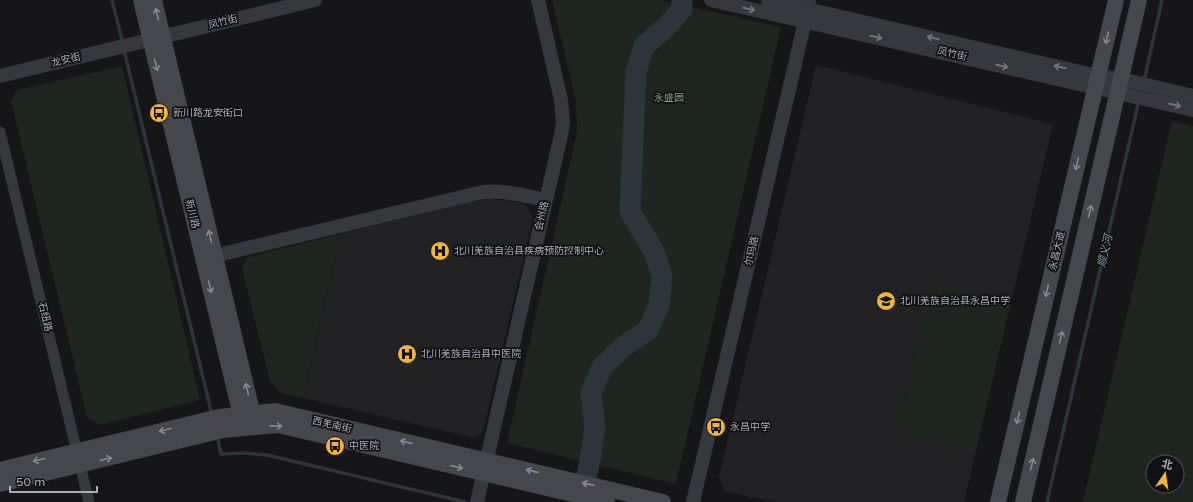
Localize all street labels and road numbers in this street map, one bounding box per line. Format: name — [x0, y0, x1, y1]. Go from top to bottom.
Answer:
street label: 凤竹街 — [207, 13, 239, 31]
street label: 凤竹街 — [936, 45, 968, 63]
street label: 龙安街 — [50, 51, 82, 69]
street label: 新川路 — [183, 198, 201, 230]
street label: 会州路 — [533, 200, 551, 232]
street label: 永昌大道 — [1047, 230, 1067, 272]
street label: 尔玛路 — [743, 235, 761, 267]
street label: 石纽路 — [36, 301, 54, 333]
street label: 西羌南街 — [311, 415, 353, 435]

